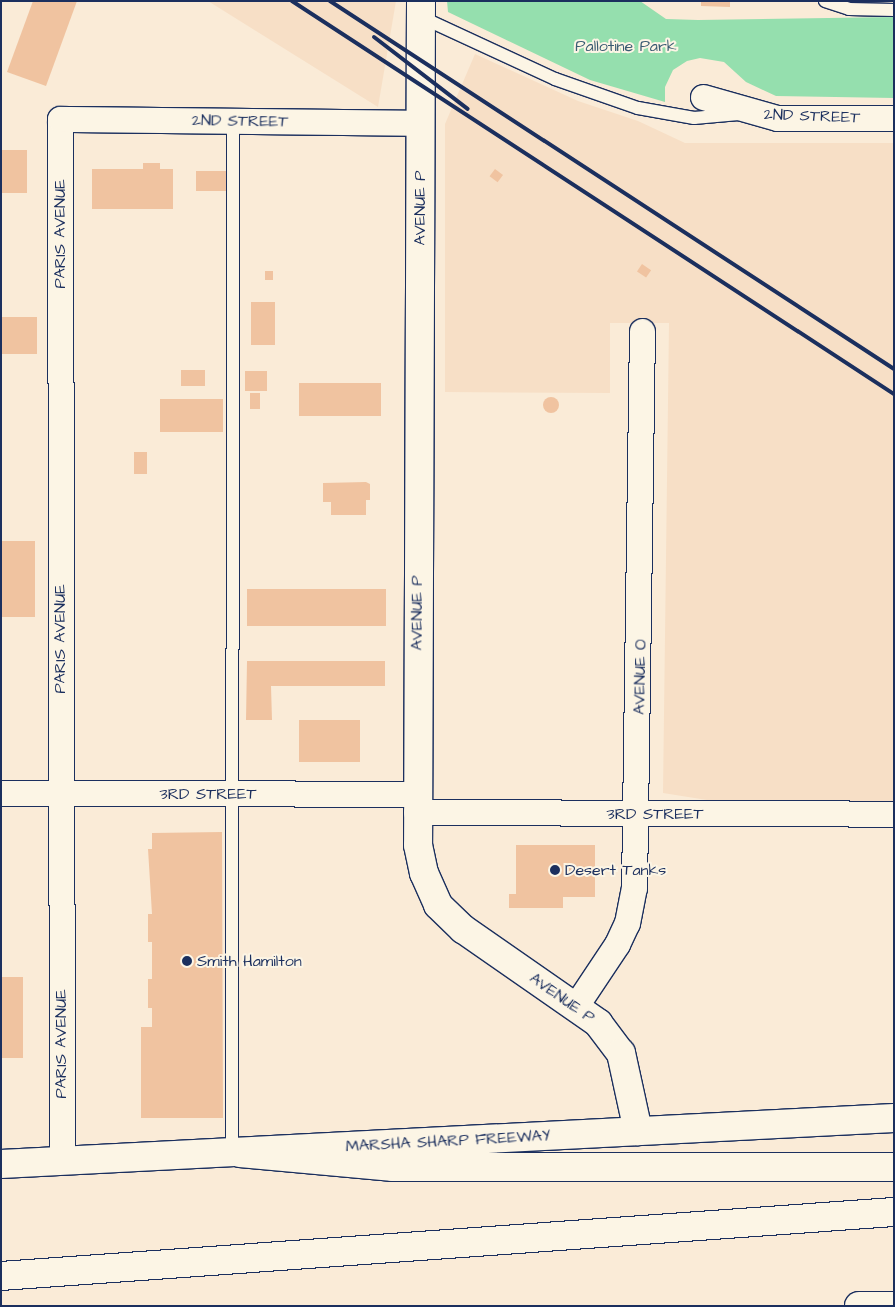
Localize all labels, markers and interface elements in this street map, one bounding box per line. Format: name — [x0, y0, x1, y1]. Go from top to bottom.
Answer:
park label: Pallotine Park — [575, 36, 677, 56]
street label: 2ND STREET — [763, 105, 861, 127]
street label: 2ND STREET — [192, 111, 288, 131]
street label: AVENUE P — [410, 171, 430, 245]
street label: PARIS AVENUE — [50, 179, 70, 289]
street label: AVENUE P — [407, 576, 427, 650]
street label: PARIS AVENUE — [50, 584, 70, 694]
street label: AVENUE O — [630, 639, 650, 715]
street label: 3RD STREET — [160, 784, 256, 804]
street label: 3RD STREET — [607, 804, 703, 824]
place label: Desert Tanks — [565, 860, 666, 880]
marker: Desert Tanks — [549, 864, 561, 876]
place label: Smith Hamilton — [197, 951, 302, 971]
marker: Smith Hamilton — [181, 955, 193, 967]
street label: AVENUE P — [526, 969, 598, 1027]
street label: PARIS AVENUE — [51, 989, 71, 1099]
street label: MARSHA SHARP FREEWAY — [345, 1126, 551, 1156]

